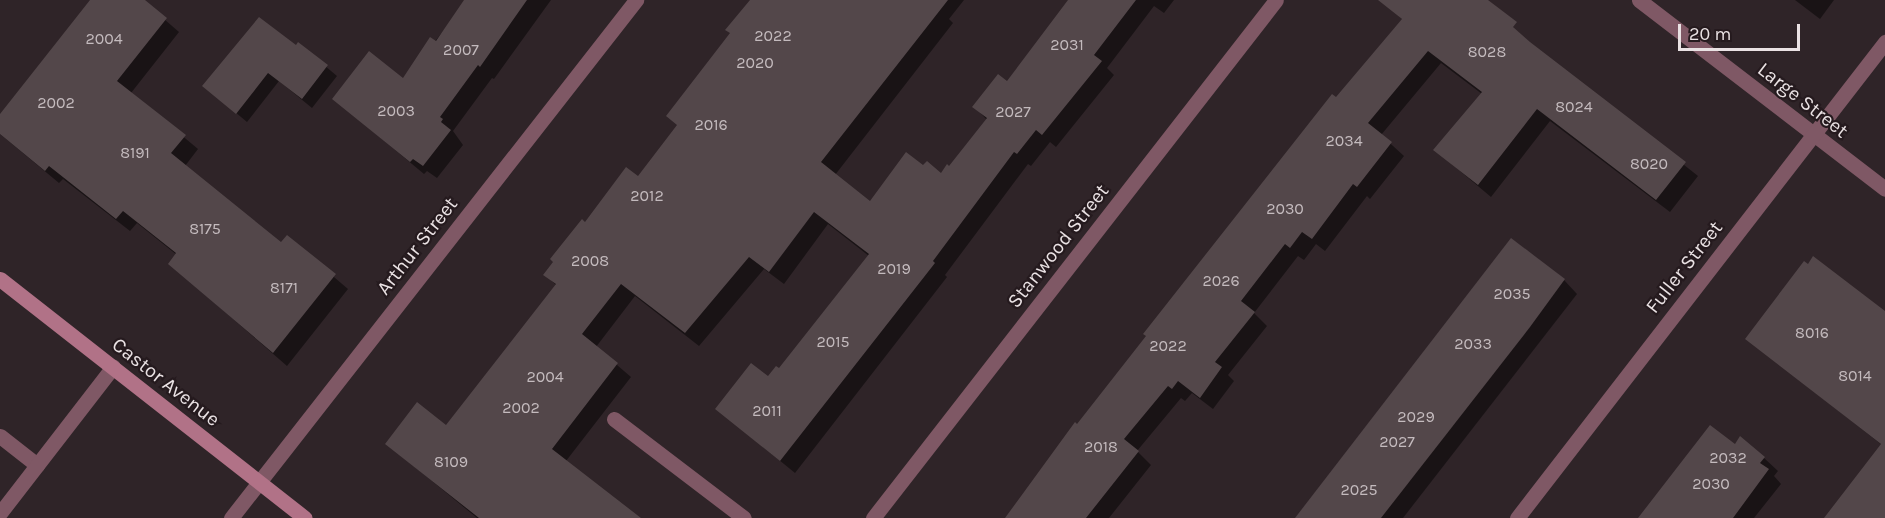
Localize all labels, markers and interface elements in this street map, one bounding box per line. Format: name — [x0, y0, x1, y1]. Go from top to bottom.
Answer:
scale bar — [1681, 12, 1802, 50]
text: 20 m — [1689, 23, 1731, 45]
house number: 2022 — [754, 26, 792, 46]
house number: 2004 — [85, 29, 123, 49]
house number: 2031 — [1050, 35, 1084, 55]
house number: 2007 — [443, 40, 479, 60]
house number: 8028 — [1468, 42, 1506, 62]
house number: 2020 — [736, 53, 774, 73]
street label: Large Street — [1753, 57, 1853, 143]
house number: 2002 — [37, 93, 75, 113]
house number: 8024 — [1555, 97, 1593, 117]
house number: 2003 — [377, 101, 415, 121]
house number: 2027 — [995, 102, 1031, 122]
house number: 2016 — [694, 115, 728, 135]
house number: 2034 — [1325, 131, 1363, 151]
house number: 8191 — [120, 143, 150, 163]
house number: 8020 — [1630, 154, 1668, 174]
street label: Stanwood Street — [1002, 179, 1114, 313]
house number: 2012 — [630, 186, 664, 206]
street label: Arthur Street — [371, 192, 463, 300]
house number: 2030 — [1266, 199, 1304, 219]
street label: Fuller Street — [1641, 216, 1727, 318]
house number: 8175 — [189, 219, 221, 239]
house number: 2008 — [571, 251, 609, 271]
house number: 2019 — [877, 259, 911, 279]
house number: 2026 — [1202, 271, 1240, 291]
house number: 8171 — [270, 278, 298, 298]
house number: 2035 — [1493, 284, 1531, 304]
house number: 8016 — [1795, 323, 1829, 343]
house number: 2015 — [816, 332, 850, 352]
street label: Castor Avenue — [107, 333, 225, 431]
house number: 2033 — [1454, 334, 1492, 354]
house number: 2022 — [1149, 336, 1187, 356]
house number: 8014 — [1838, 366, 1872, 386]
house number: 2004 — [526, 367, 564, 387]
house number: 2002 — [502, 398, 540, 418]
house number: 2011 — [752, 401, 782, 421]
house number: 2029 — [1397, 407, 1435, 427]
house number: 2027 — [1379, 432, 1415, 452]
house number: 2018 — [1084, 437, 1118, 457]
house number: 2032 — [1709, 448, 1747, 468]
house number: 8109 — [434, 452, 468, 472]
house number: 2030 — [1692, 474, 1730, 494]
house number: 2025 — [1340, 480, 1378, 500]

